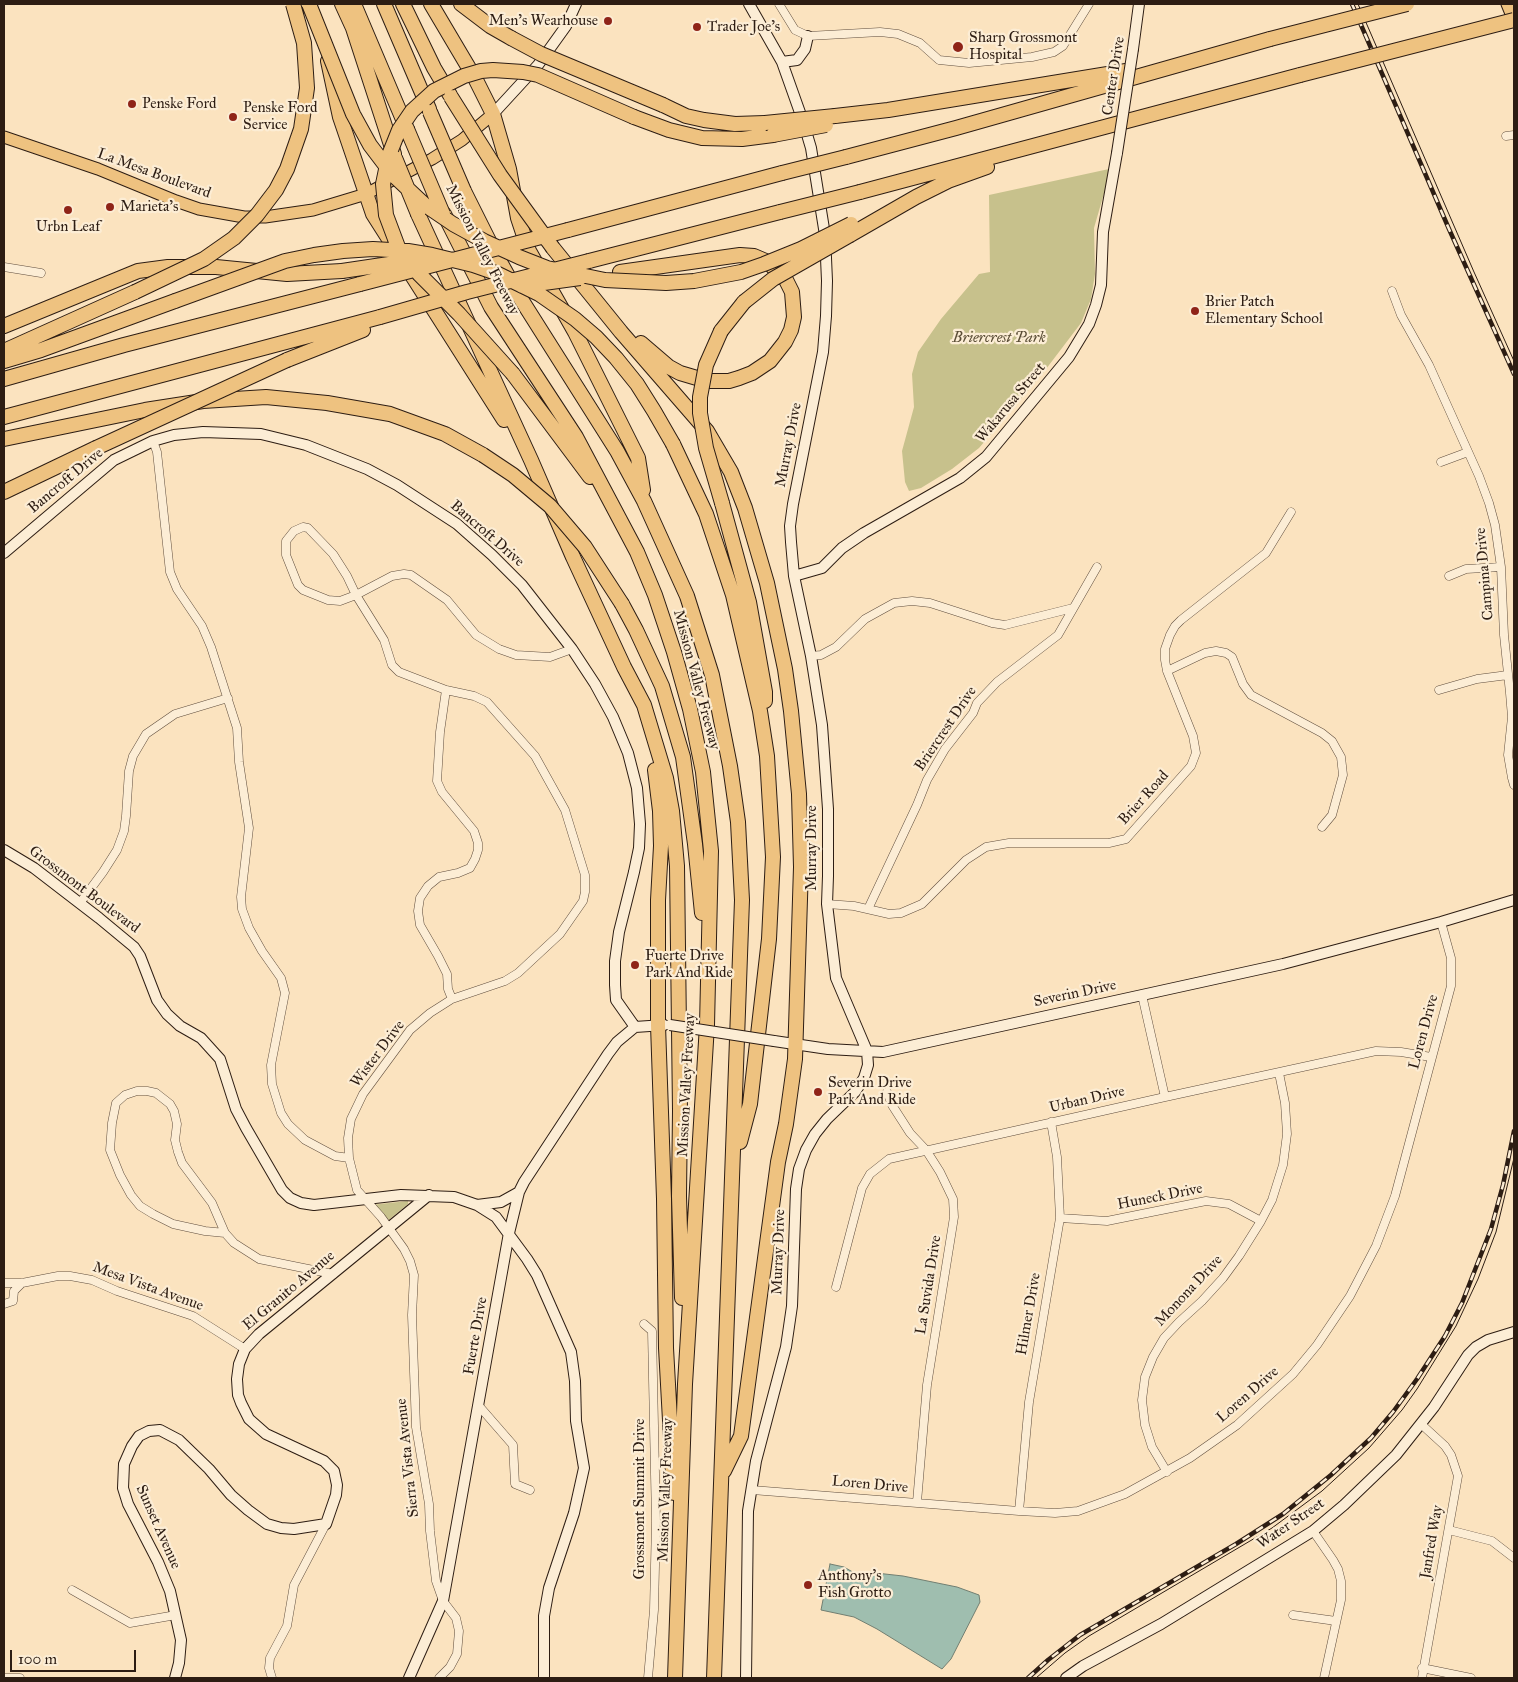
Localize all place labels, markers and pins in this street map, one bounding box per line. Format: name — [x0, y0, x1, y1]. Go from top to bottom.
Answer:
place label: Men's Wearhouse — [489, 12, 598, 30]
marker: Men's Wearhouse — [602, 15, 614, 27]
place label: Trader Joe's — [707, 18, 780, 36]
marker: Trader Joe's — [691, 21, 703, 33]
place label: Sharp Grossmont Hospital — [969, 29, 1077, 64]
marker: Sharp Grossmont Hospital — [951, 40, 965, 54]
place label: Penske Ford — [142, 95, 217, 113]
marker: Penske Ford — [126, 98, 138, 110]
place label: Penske Ford Service — [243, 99, 318, 134]
marker: Penske Ford Service — [227, 111, 239, 123]
place label: Marieta's — [120, 198, 178, 216]
marker: Marieta's — [104, 201, 116, 213]
marker: Urbn Leaf — [62, 204, 74, 216]
place label: Urbn Leaf — [36, 218, 100, 236]
place label: Brier Patch Elementary School — [1205, 293, 1323, 328]
marker: Brier Patch Elementary School — [1189, 305, 1201, 317]
place label: Fuerte Drive Park And Ride — [645, 947, 733, 982]
marker: Fuerte Drive Park And Ride — [629, 959, 641, 971]
place label: Severin Drive Park And Ride — [828, 1074, 916, 1109]
marker: Severin Drive Park And Ride — [812, 1086, 824, 1098]
place label: Anthony's Fish Grotto — [818, 1567, 891, 1602]
marker: Anthony's Fish Grotto — [802, 1579, 814, 1591]

